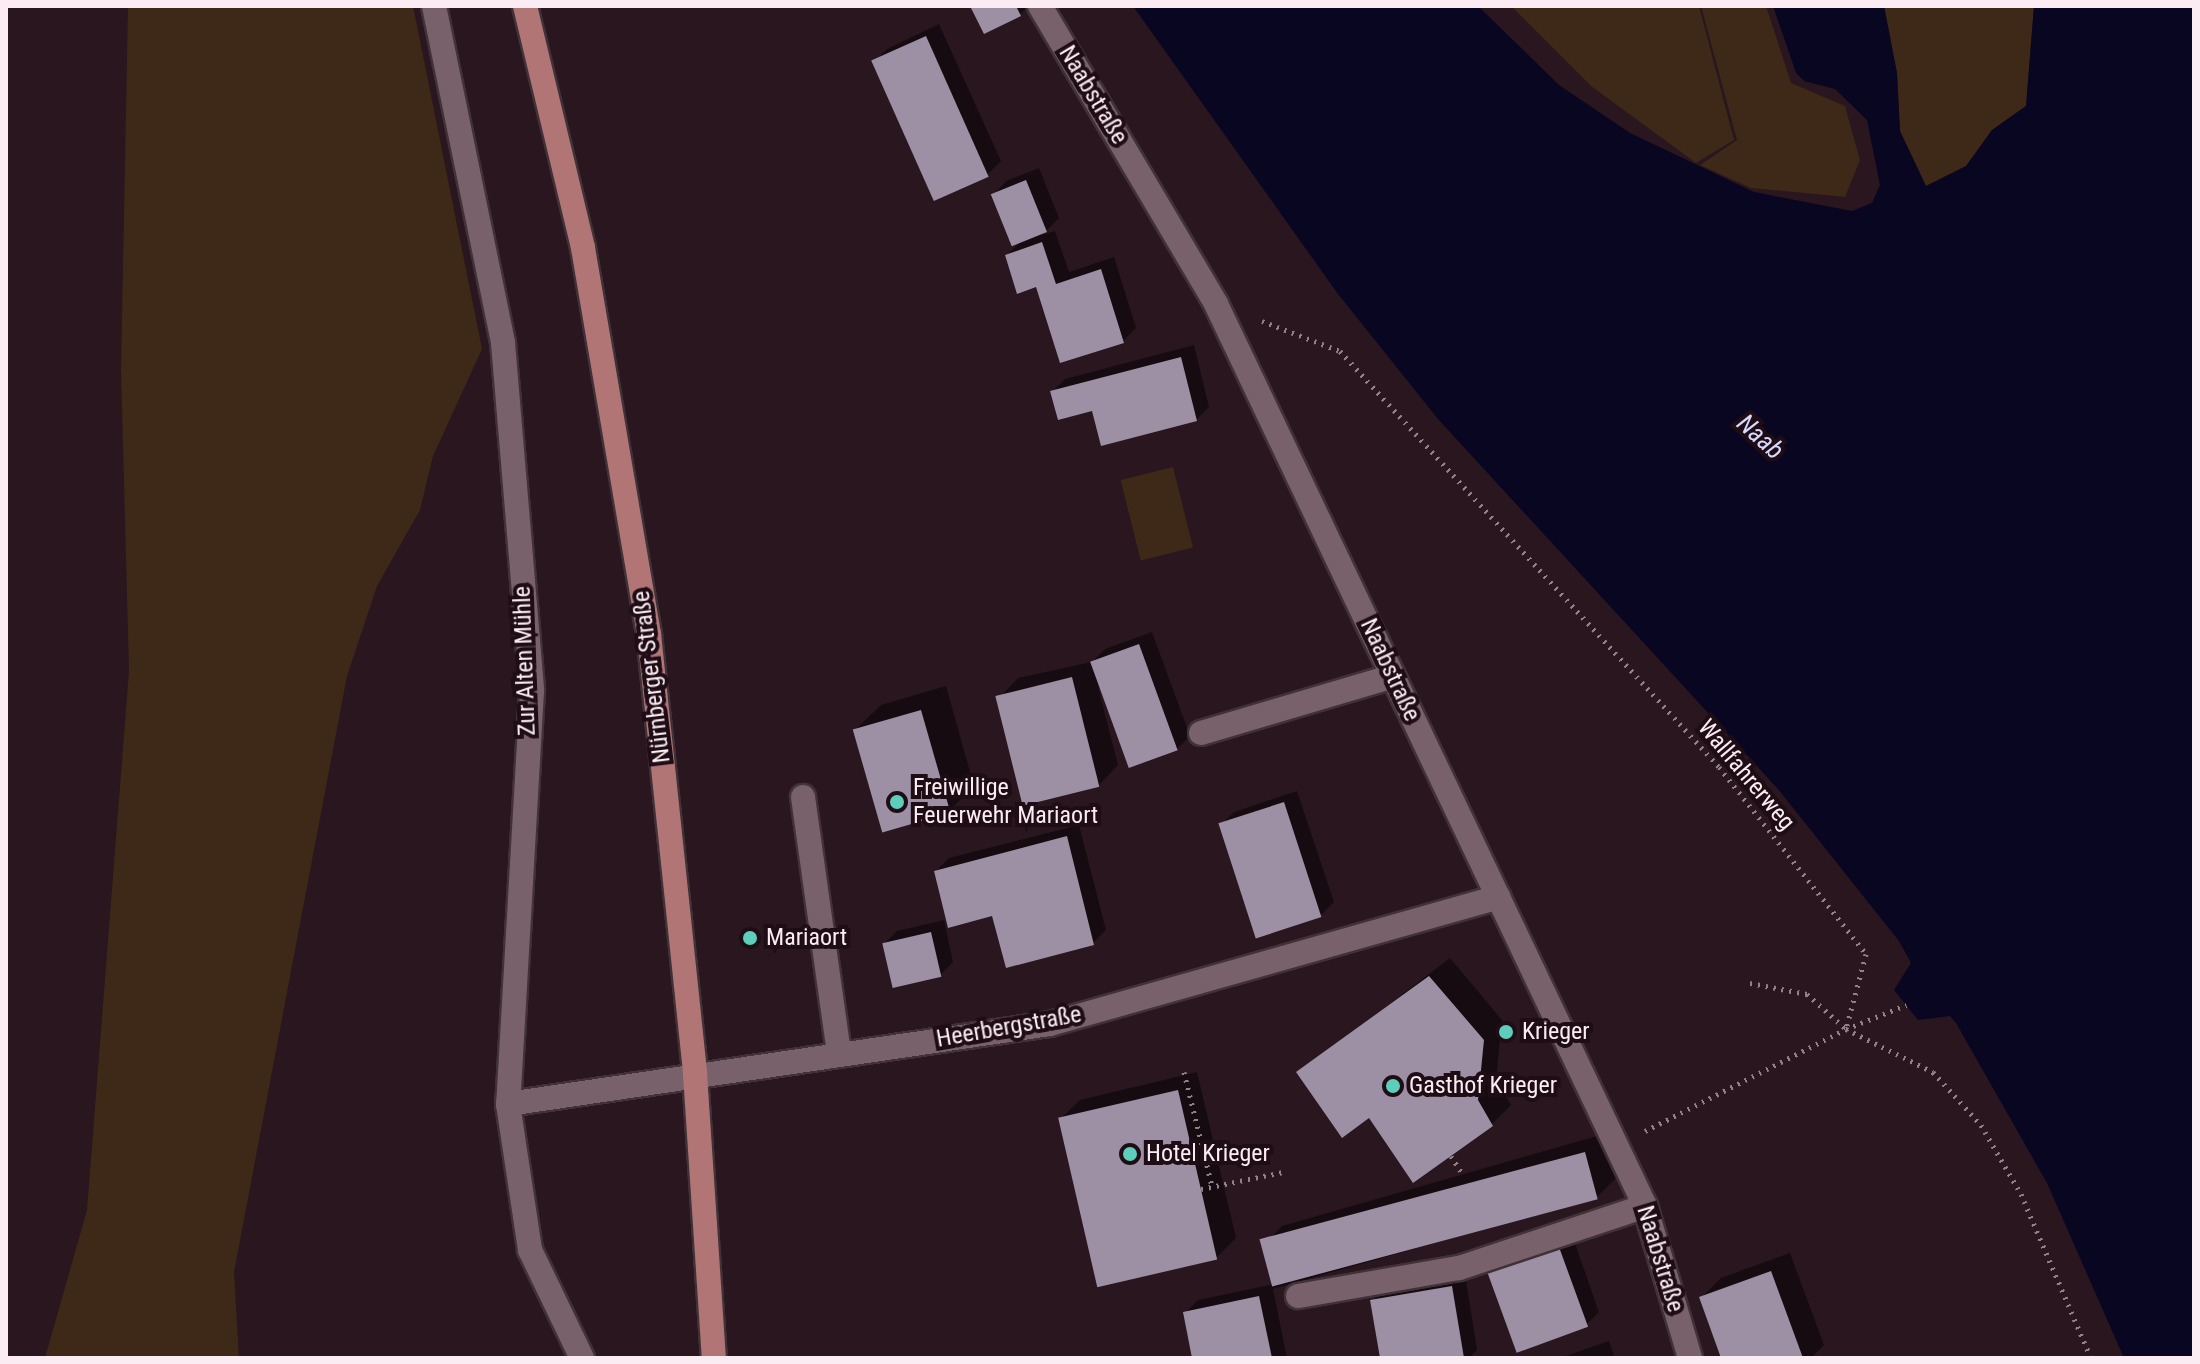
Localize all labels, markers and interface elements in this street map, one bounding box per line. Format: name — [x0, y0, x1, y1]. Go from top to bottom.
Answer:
street label: Naabstraße — [1052, 40, 1134, 150]
water label: Naab — [1730, 408, 1790, 466]
street label: Zur Alten Mühle — [508, 586, 542, 736]
street label: Nürnberger Straße — [627, 589, 677, 765]
street label: Naabstraße — [1354, 614, 1426, 726]
street label: Wallfahrerweg — [1691, 714, 1801, 836]
place label: Freiwillige Feuerwehr Mariaort — [913, 774, 1098, 830]
marker: Freiwillige Feuerwehr Mariaort — [888, 793, 906, 811]
place label: Mariaort — [766, 924, 847, 952]
marker: Mariaort — [741, 929, 759, 947]
street label: Heerbergstraße — [934, 1000, 1084, 1054]
place label: Krieger — [1522, 1018, 1590, 1046]
marker: Krieger — [1497, 1023, 1515, 1041]
place label: Gasthof Krieger — [1409, 1072, 1557, 1100]
marker: Gasthof Krieger — [1384, 1077, 1402, 1095]
place label: Hotel Krieger — [1146, 1140, 1270, 1168]
marker: Hotel Krieger — [1121, 1145, 1139, 1163]
street label: Naabstraße — [1630, 1202, 1690, 1316]

